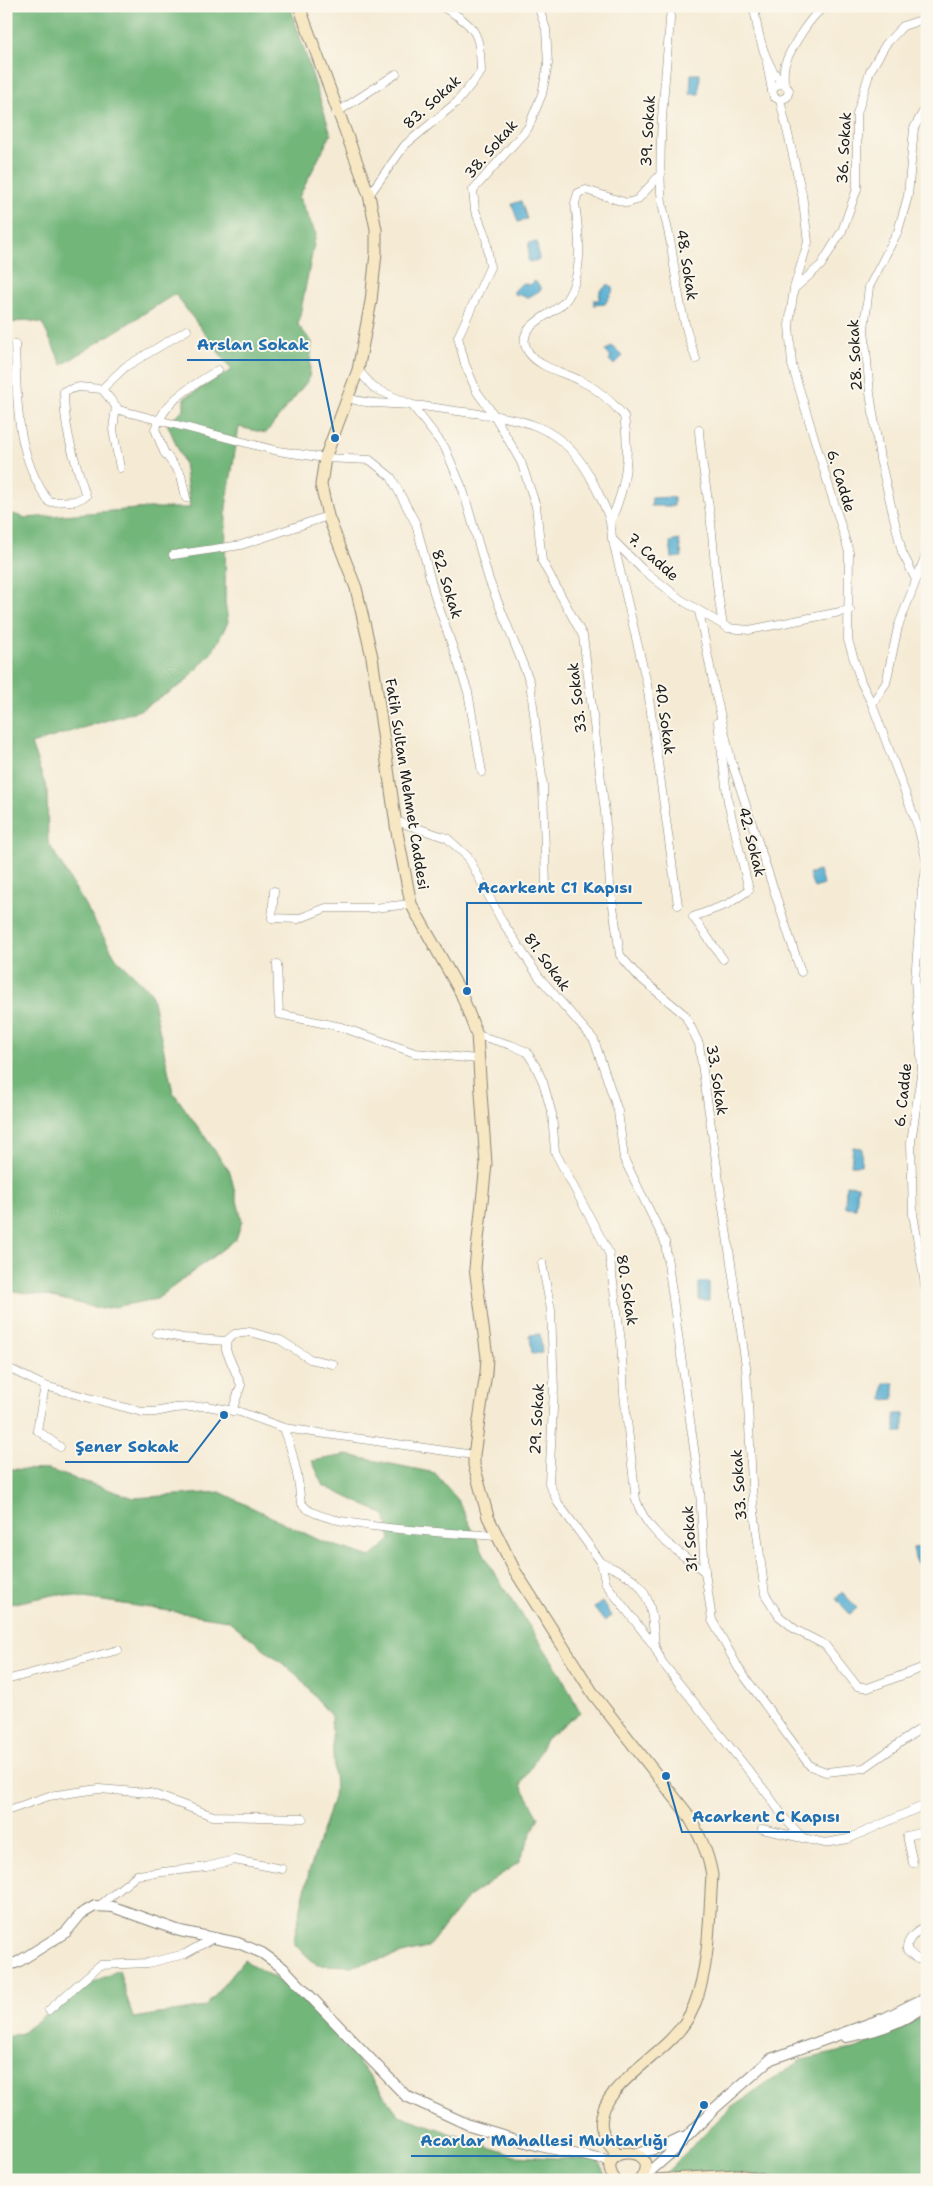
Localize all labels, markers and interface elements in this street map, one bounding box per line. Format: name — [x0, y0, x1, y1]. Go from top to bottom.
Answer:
street label: 83. Sokak — [399, 71, 465, 133]
street label: 39. Sokak — [636, 95, 660, 167]
street label: 36. Sokak — [832, 111, 856, 185]
street label: 38. Sokak — [460, 115, 522, 183]
street label: 48. Sokak — [671, 228, 703, 302]
street label: 28. Sokak — [843, 319, 867, 391]
callout: Arslan Sokak — [187, 329, 319, 360]
text: Arslan Sokak — [197, 334, 309, 355]
street label: 6. Cadde — [822, 447, 860, 515]
street label: 7. Cadde — [623, 528, 683, 586]
street label: 82. Sokak — [427, 547, 467, 621]
street label: 33. Sokak — [563, 661, 591, 735]
street label: Fatih Sultan Mehmet Caddesi — [380, 677, 434, 891]
street label: 40. Sokak — [650, 682, 680, 756]
street label: 42. Sokak — [734, 805, 770, 879]
callout: Acarkent C1 Kapısı — [467, 872, 642, 903]
text: Acarkent C1 Kapısı — [478, 877, 632, 898]
street label: 81. Sokak — [519, 929, 575, 995]
street label: 33. Sokak — [702, 1043, 732, 1117]
street label: 6. Cadde — [890, 1062, 916, 1128]
street label: 80. Sokak — [612, 1253, 642, 1327]
street label: 29. Sokak — [525, 1383, 549, 1455]
callout: Şener Sokak — [65, 1431, 188, 1462]
text: Şener Sokak — [75, 1436, 179, 1457]
street label: 33. Sokak — [727, 1449, 751, 1521]
street label: 31. Sokak — [678, 1505, 702, 1573]
callout: Acarkent C Kapısı — [682, 1801, 850, 1832]
text: Acarkent C Kapısı — [692, 1806, 840, 1827]
callout: Acarlar Mahallesi Muhtarlığı — [411, 2125, 678, 2156]
text: Acarlar Mahallesi Muhtarlığı — [420, 2130, 668, 2151]

